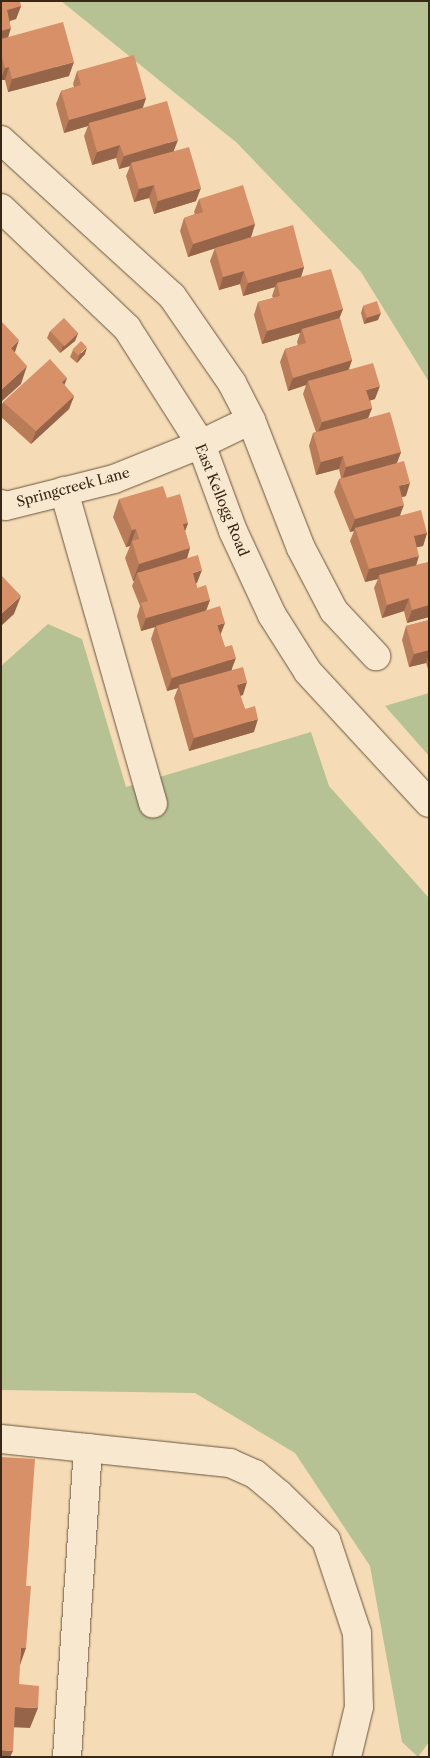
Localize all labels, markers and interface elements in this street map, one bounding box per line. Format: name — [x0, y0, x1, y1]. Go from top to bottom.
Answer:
street label: East Kellogg Road — [192, 441, 252, 559]
street label: Springcreek Lane — [14, 464, 132, 510]

